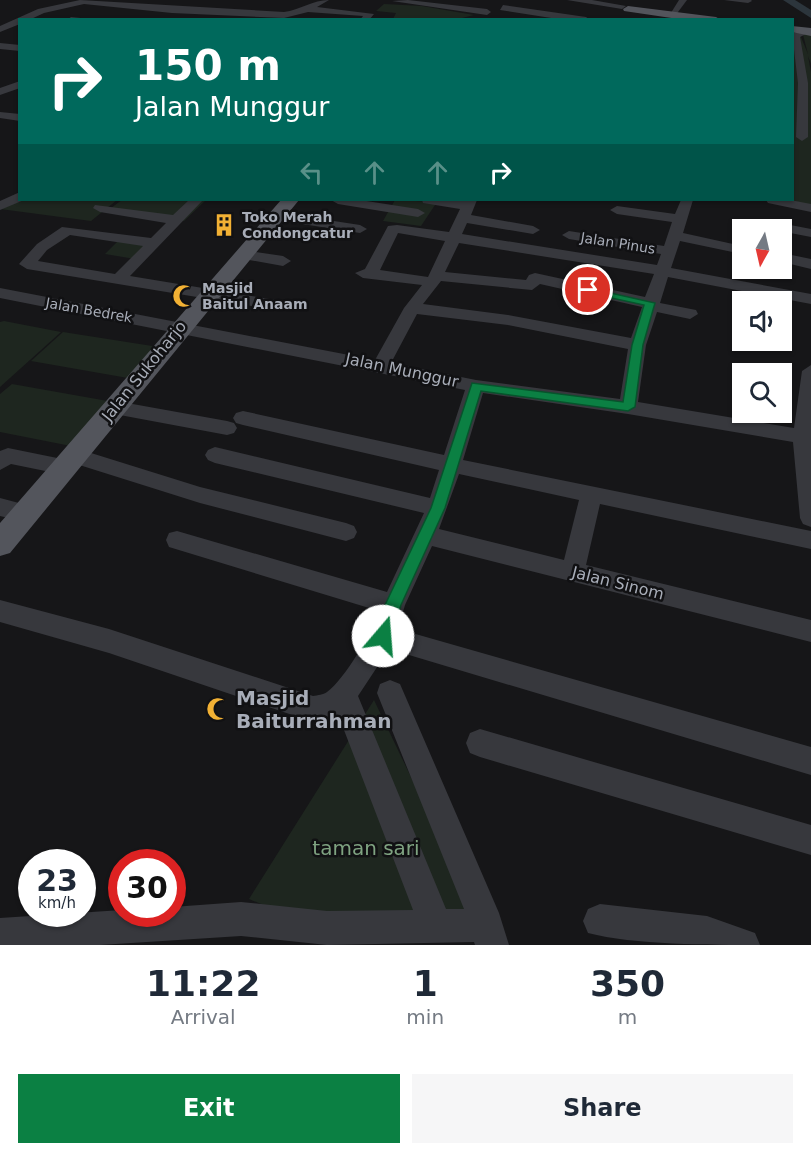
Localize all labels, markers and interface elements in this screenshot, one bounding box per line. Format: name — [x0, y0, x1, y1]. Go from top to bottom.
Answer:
text: 150 m — [135, 41, 281, 90]
icon: right — [36, 42, 114, 120]
text: Jalan Munggur — [135, 91, 329, 122]
icon: left — [295, 156, 328, 189]
icon: ahead — [358, 156, 391, 189]
icon: ahead — [421, 156, 454, 189]
icon: right — [484, 156, 517, 189]
place label: Toko Merah Condongcatur — [242, 209, 353, 241]
building icon: Toko Merah Condongcatur — [211, 212, 237, 238]
north arrow — [732, 219, 792, 279]
map controls — [732, 219, 792, 423]
street label: Jalan Pinus — [578, 229, 657, 257]
pin — [562, 264, 613, 315]
icon: arrive — [571, 273, 604, 306]
place label: Masjid Baitul Anaam — [202, 280, 308, 312]
mosque icon: Masjid Baitul Anaam — [171, 283, 197, 309]
button: sound — [732, 291, 792, 351]
street label: Jalan Bedrek — [43, 294, 134, 326]
street label: Jalan Sukoharjo — [97, 317, 190, 426]
street label: Jalan Munggur — [343, 349, 461, 391]
button: search — [732, 363, 792, 423]
street label: Jalan Sinom — [569, 562, 666, 604]
position arrow — [351, 604, 415, 668]
place label: Masjid Baiturrahman — [236, 686, 391, 733]
mosque icon: Masjid Baiturrahman — [205, 696, 231, 722]
park label: taman sari — [312, 836, 420, 860]
speed limit sign: 30 — [108, 849, 186, 927]
text: 23 — [36, 863, 78, 898]
text: km/h — [38, 894, 76, 912]
text: 11:22 — [146, 963, 260, 1004]
text: 1 — [413, 963, 438, 1004]
text: 350 — [590, 963, 665, 1004]
text: Arrival — [171, 1005, 236, 1029]
text: min — [406, 1005, 444, 1029]
text: m — [618, 1005, 637, 1029]
button: Exit — [18, 1074, 400, 1143]
button: Share — [412, 1074, 793, 1143]

